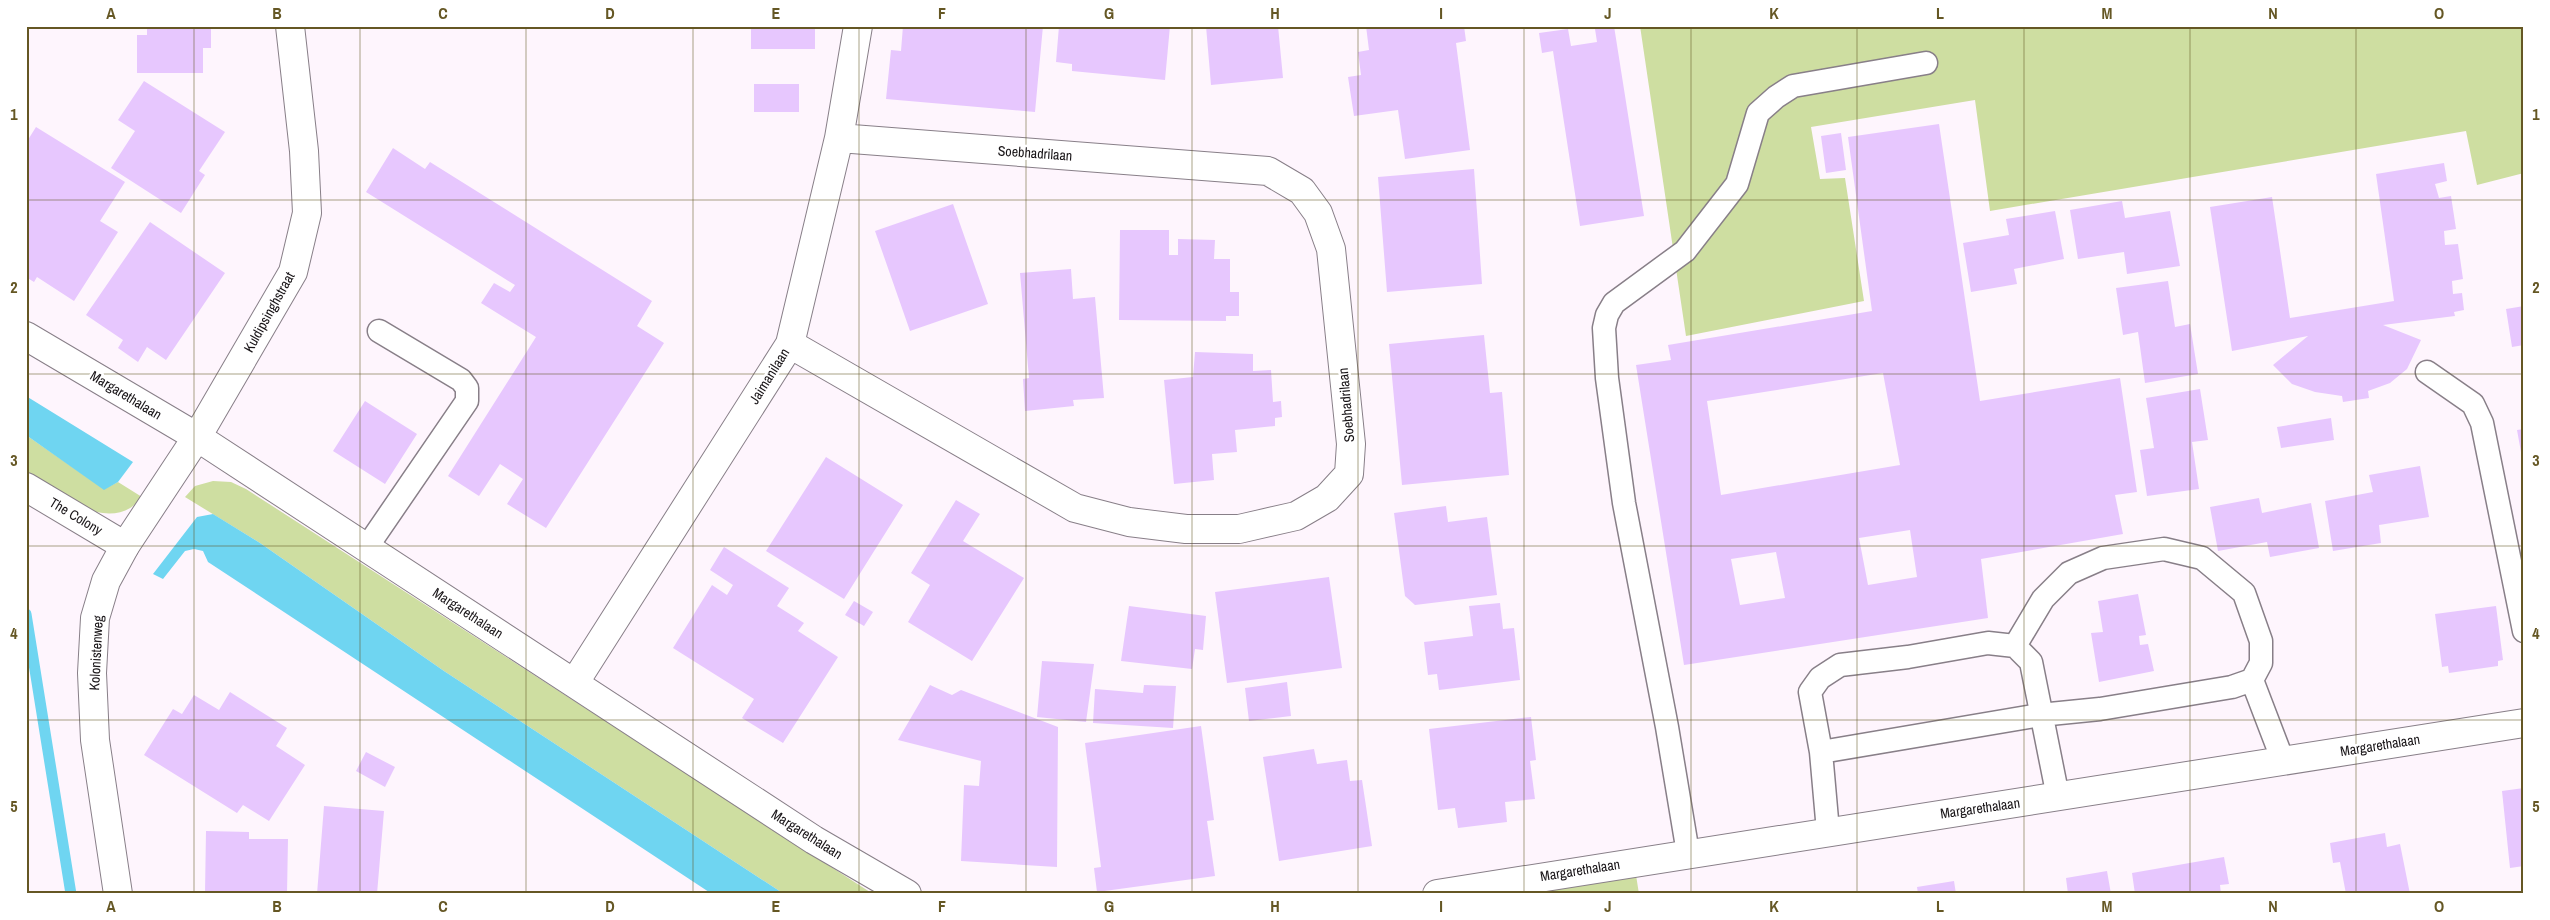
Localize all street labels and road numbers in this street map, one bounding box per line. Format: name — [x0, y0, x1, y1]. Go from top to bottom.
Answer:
street label: Soebhadrilaan — [997, 141, 1073, 165]
street label: Kuldipsinghstraat — [239, 269, 299, 355]
street label: Jaimanilaan — [745, 345, 793, 407]
street label: Margarethalaan — [87, 367, 165, 423]
street label: Soebhadrilaan — [1334, 367, 1358, 443]
street label: The Colony — [46, 493, 106, 539]
street label: Margarethalaan — [429, 584, 507, 642]
street label: Kolonistenweg — [85, 614, 107, 691]
street label: Margarethalaan — [2339, 730, 2421, 760]
street label: Margarethalaan — [1939, 793, 2021, 823]
street label: Margarethalaan — [768, 805, 846, 863]
street label: Margarethalaan — [1539, 855, 1621, 885]

